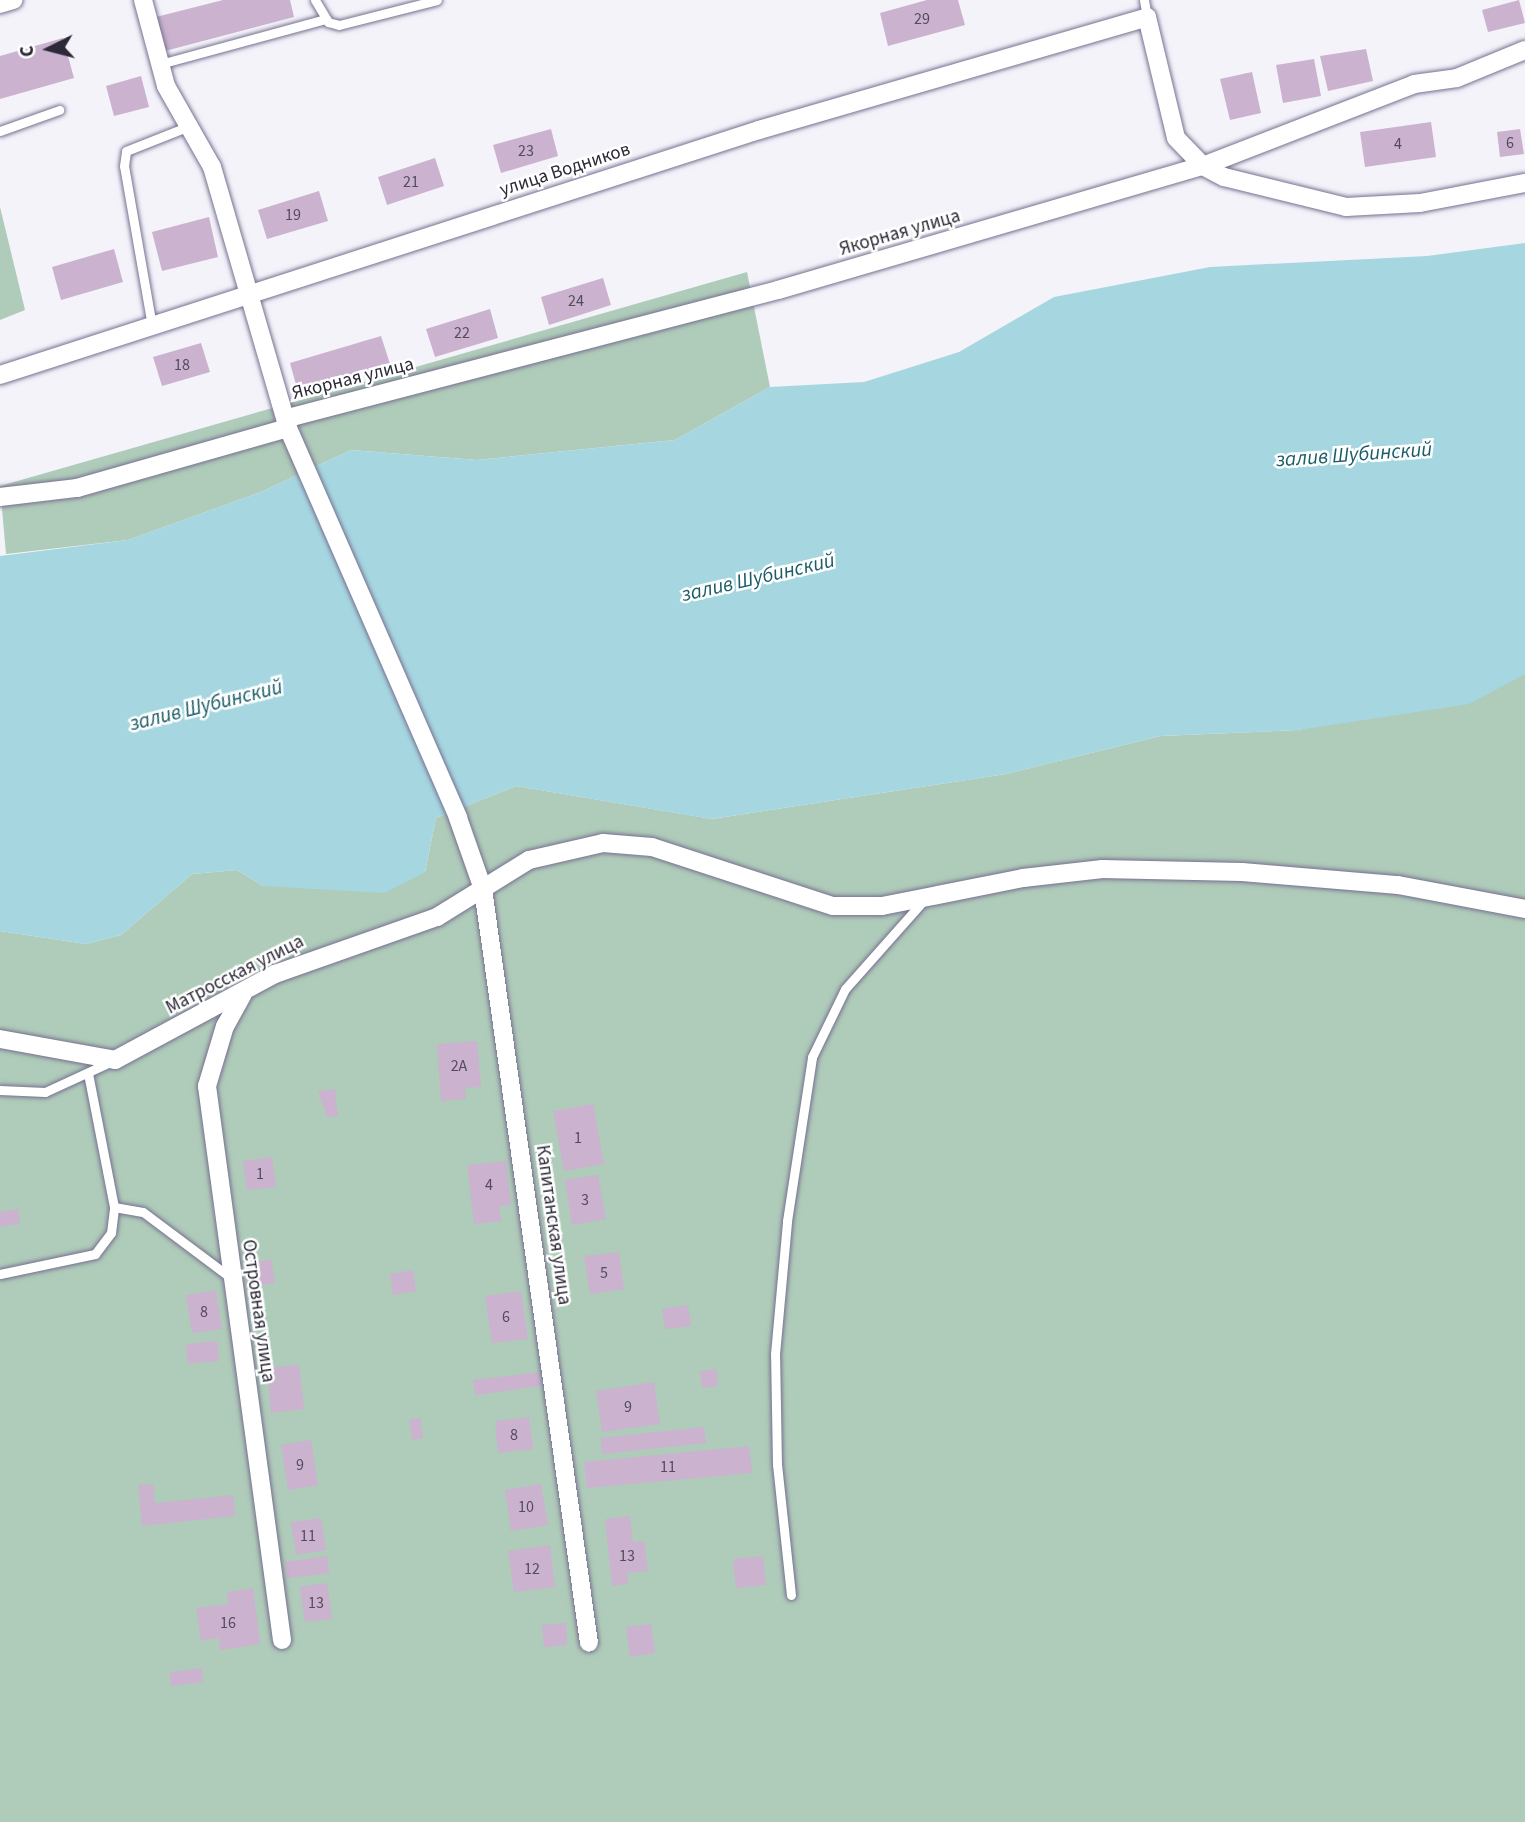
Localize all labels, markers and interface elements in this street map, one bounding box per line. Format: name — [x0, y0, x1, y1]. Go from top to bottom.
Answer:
house number: 29 — [914, 9, 930, 29]
north arrow — [14, 14, 84, 84]
text: С — [14, 44, 42, 58]
house number: 6 — [1506, 133, 1514, 153]
house number: 4 — [1394, 134, 1402, 154]
street label: улица Водников — [497, 138, 633, 202]
house number: 23 — [518, 141, 534, 161]
house number: 21 — [403, 172, 419, 192]
house number: 19 — [285, 205, 301, 225]
street label: Якорная улица — [837, 205, 963, 261]
house number: 24 — [568, 291, 584, 311]
house number: 22 — [454, 323, 470, 343]
street label: Якорная улица — [290, 353, 416, 405]
house number: 18 — [174, 355, 190, 375]
water label: залив Шубинский — [1275, 436, 1433, 472]
water label: залив Шубинский — [679, 547, 837, 607]
water label: залив Шубинский — [127, 674, 285, 736]
street label: Матросская улица — [162, 930, 308, 1020]
house number: 2А — [451, 1056, 467, 1076]
house number: 1 — [574, 1128, 582, 1148]
street label: Капитанская улица — [530, 1144, 576, 1306]
house number: 1 — [256, 1164, 264, 1184]
house number: 4 — [485, 1175, 493, 1195]
house number: 3 — [581, 1190, 589, 1210]
street label: Островная улица — [237, 1238, 279, 1384]
house number: 5 — [600, 1263, 608, 1283]
house number: 8 — [200, 1302, 208, 1322]
house number: 6 — [502, 1307, 510, 1327]
house number: 9 — [624, 1397, 632, 1417]
house number: 8 — [510, 1425, 518, 1445]
house number: 9 — [296, 1455, 304, 1475]
house number: 11 — [660, 1457, 676, 1477]
house number: 10 — [518, 1497, 534, 1517]
house number: 11 — [300, 1526, 316, 1546]
house number: 13 — [619, 1546, 635, 1566]
house number: 12 — [524, 1559, 540, 1579]
house number: 13 — [308, 1593, 324, 1613]
house number: 16 — [220, 1613, 236, 1633]

